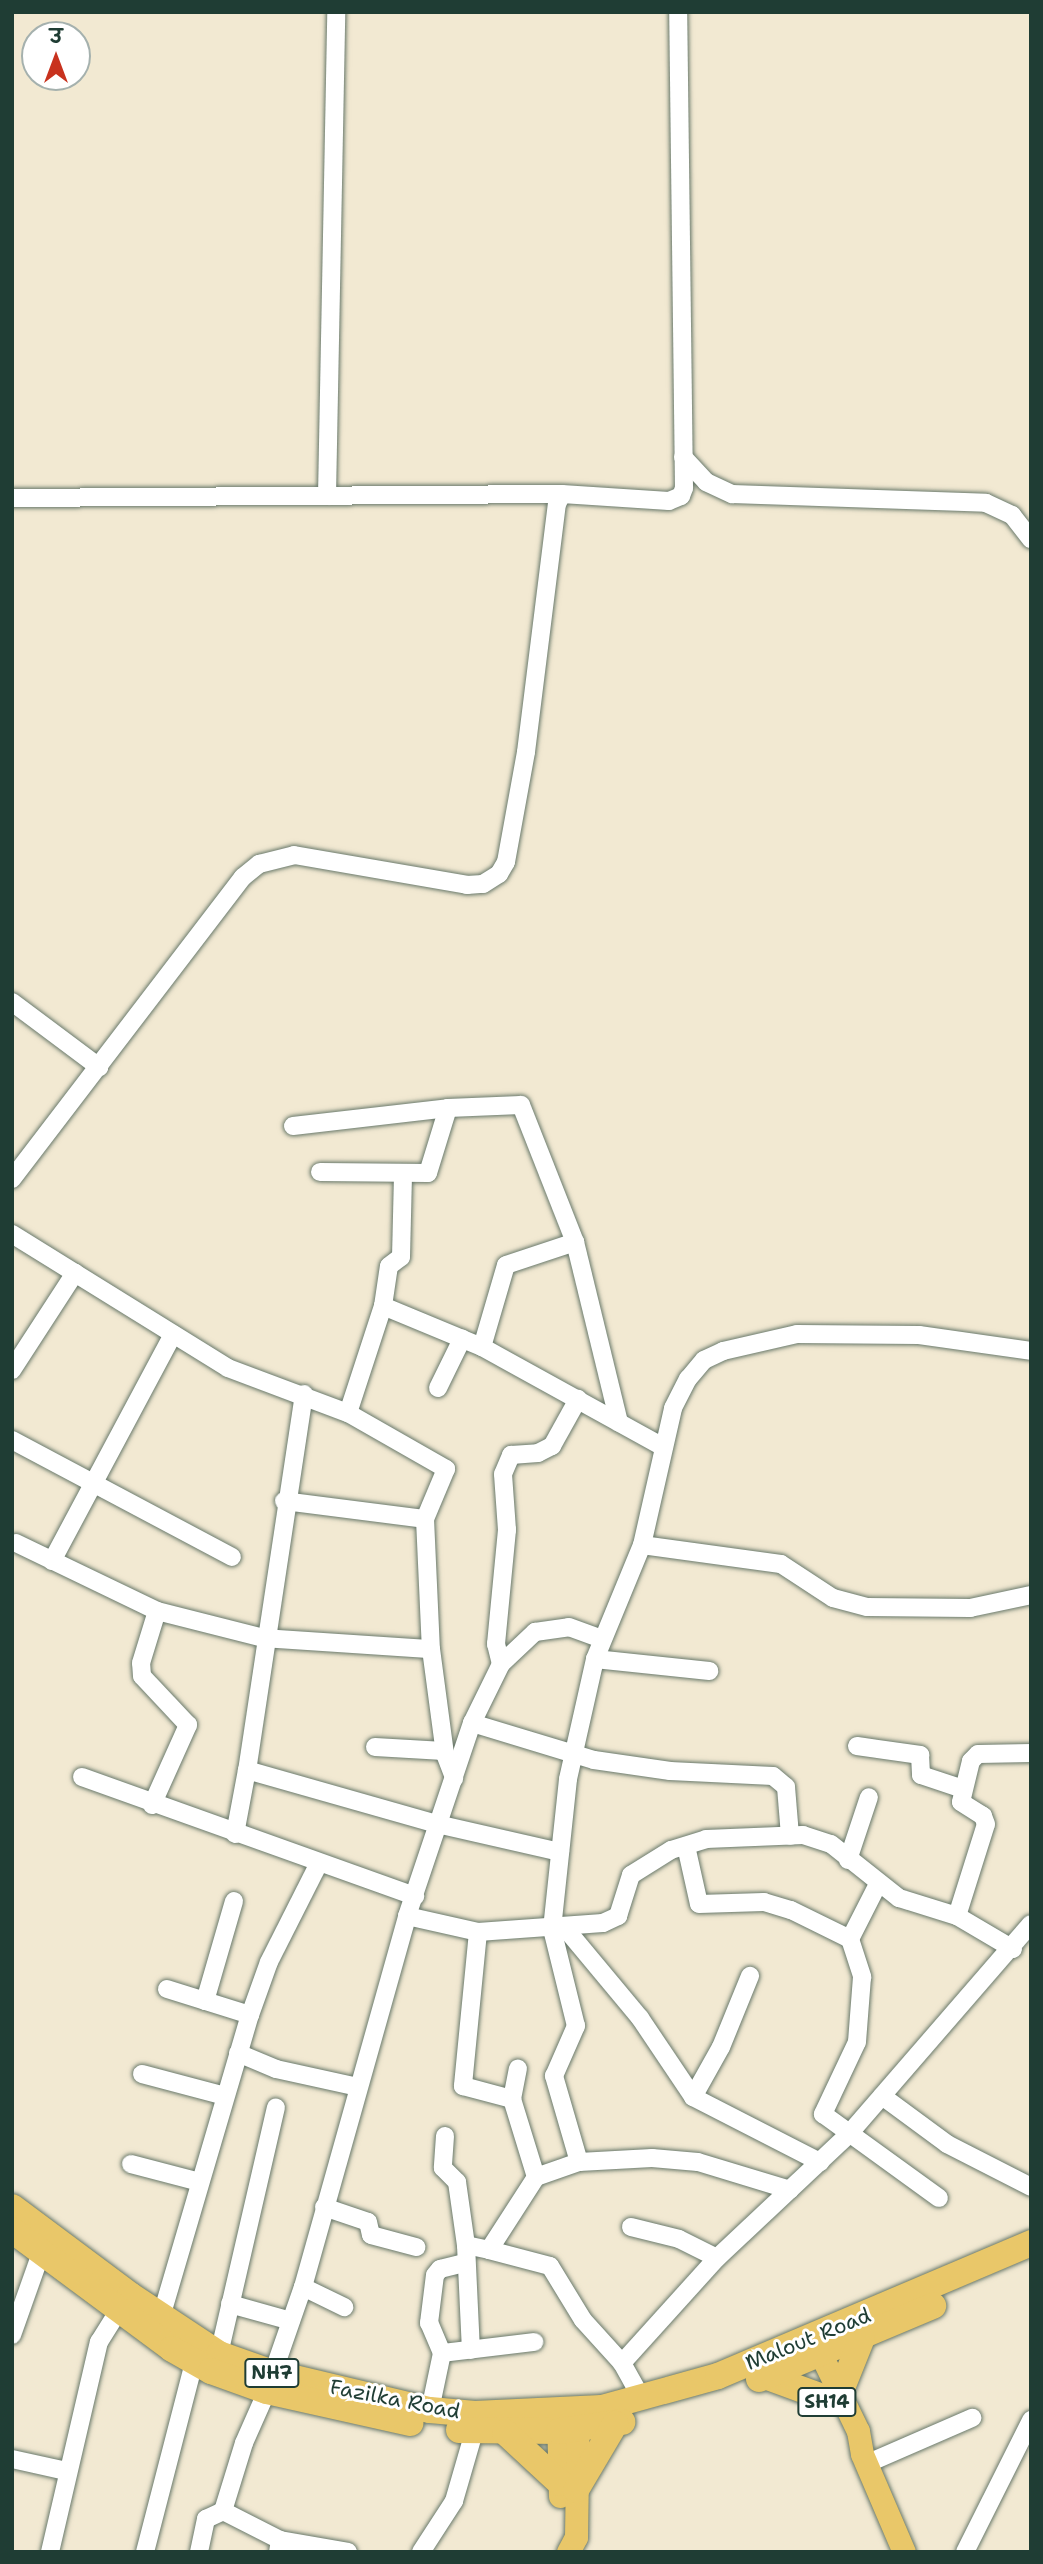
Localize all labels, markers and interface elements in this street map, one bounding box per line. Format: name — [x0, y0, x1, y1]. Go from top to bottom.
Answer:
north arrow — [21, 21, 91, 91]
text: उ — [50, 24, 62, 49]
street label: Malout Road — [742, 2302, 874, 2376]
road number: NH7 — [244, 2358, 300, 2388]
street label: Fazilka Road — [328, 2374, 462, 2424]
road number: SH14 — [797, 2386, 857, 2418]

